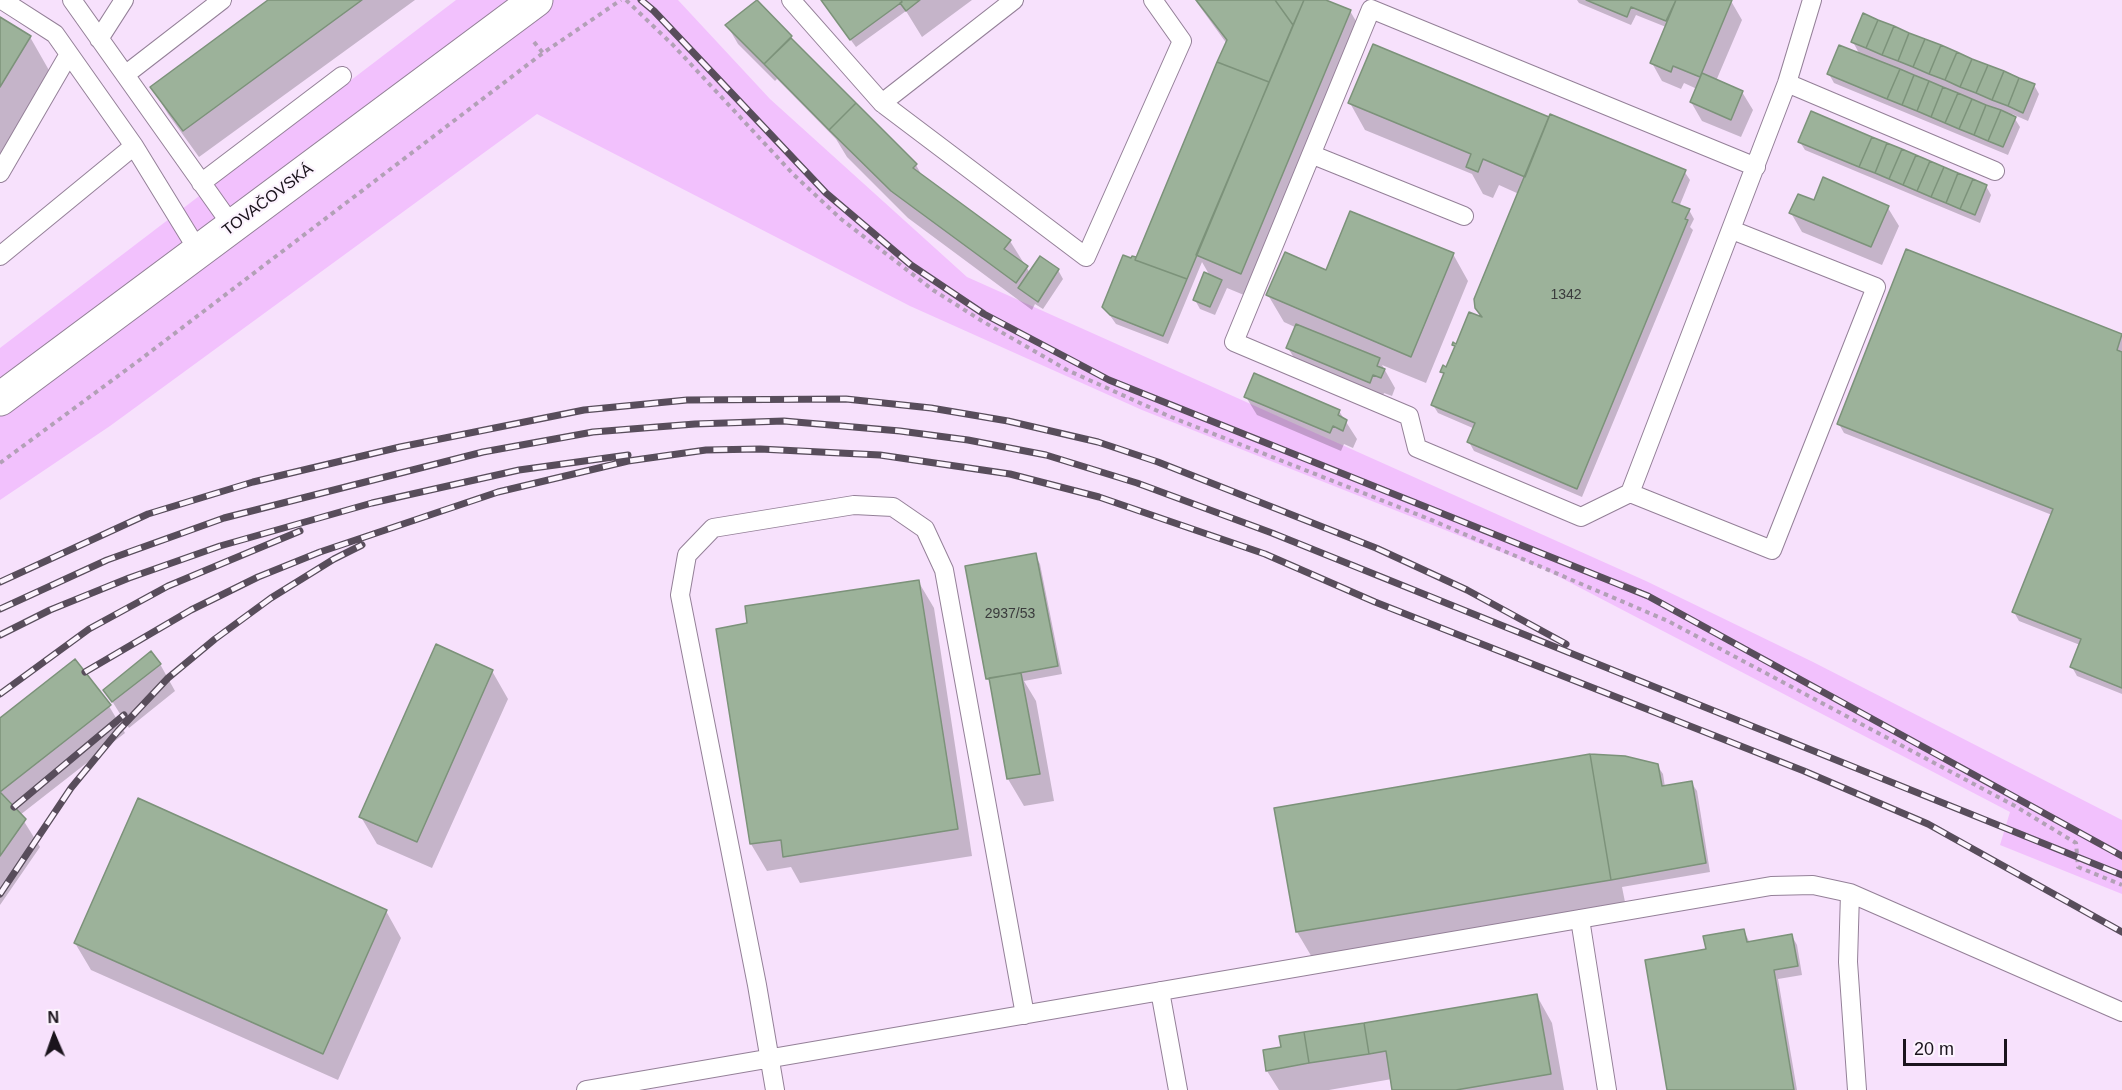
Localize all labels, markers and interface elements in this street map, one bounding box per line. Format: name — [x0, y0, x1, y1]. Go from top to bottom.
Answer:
street label: TOVAČOVSKÁ — [219, 160, 317, 240]
house number: 1342 — [1550, 287, 1582, 303]
house number: 2937/53 — [985, 606, 1035, 622]
north arrow — [24, 1006, 84, 1066]
text: N — [47, 1009, 59, 1026]
scale bar — [1906, 1027, 2010, 1065]
text: 20 m — [1914, 1039, 1954, 1059]

